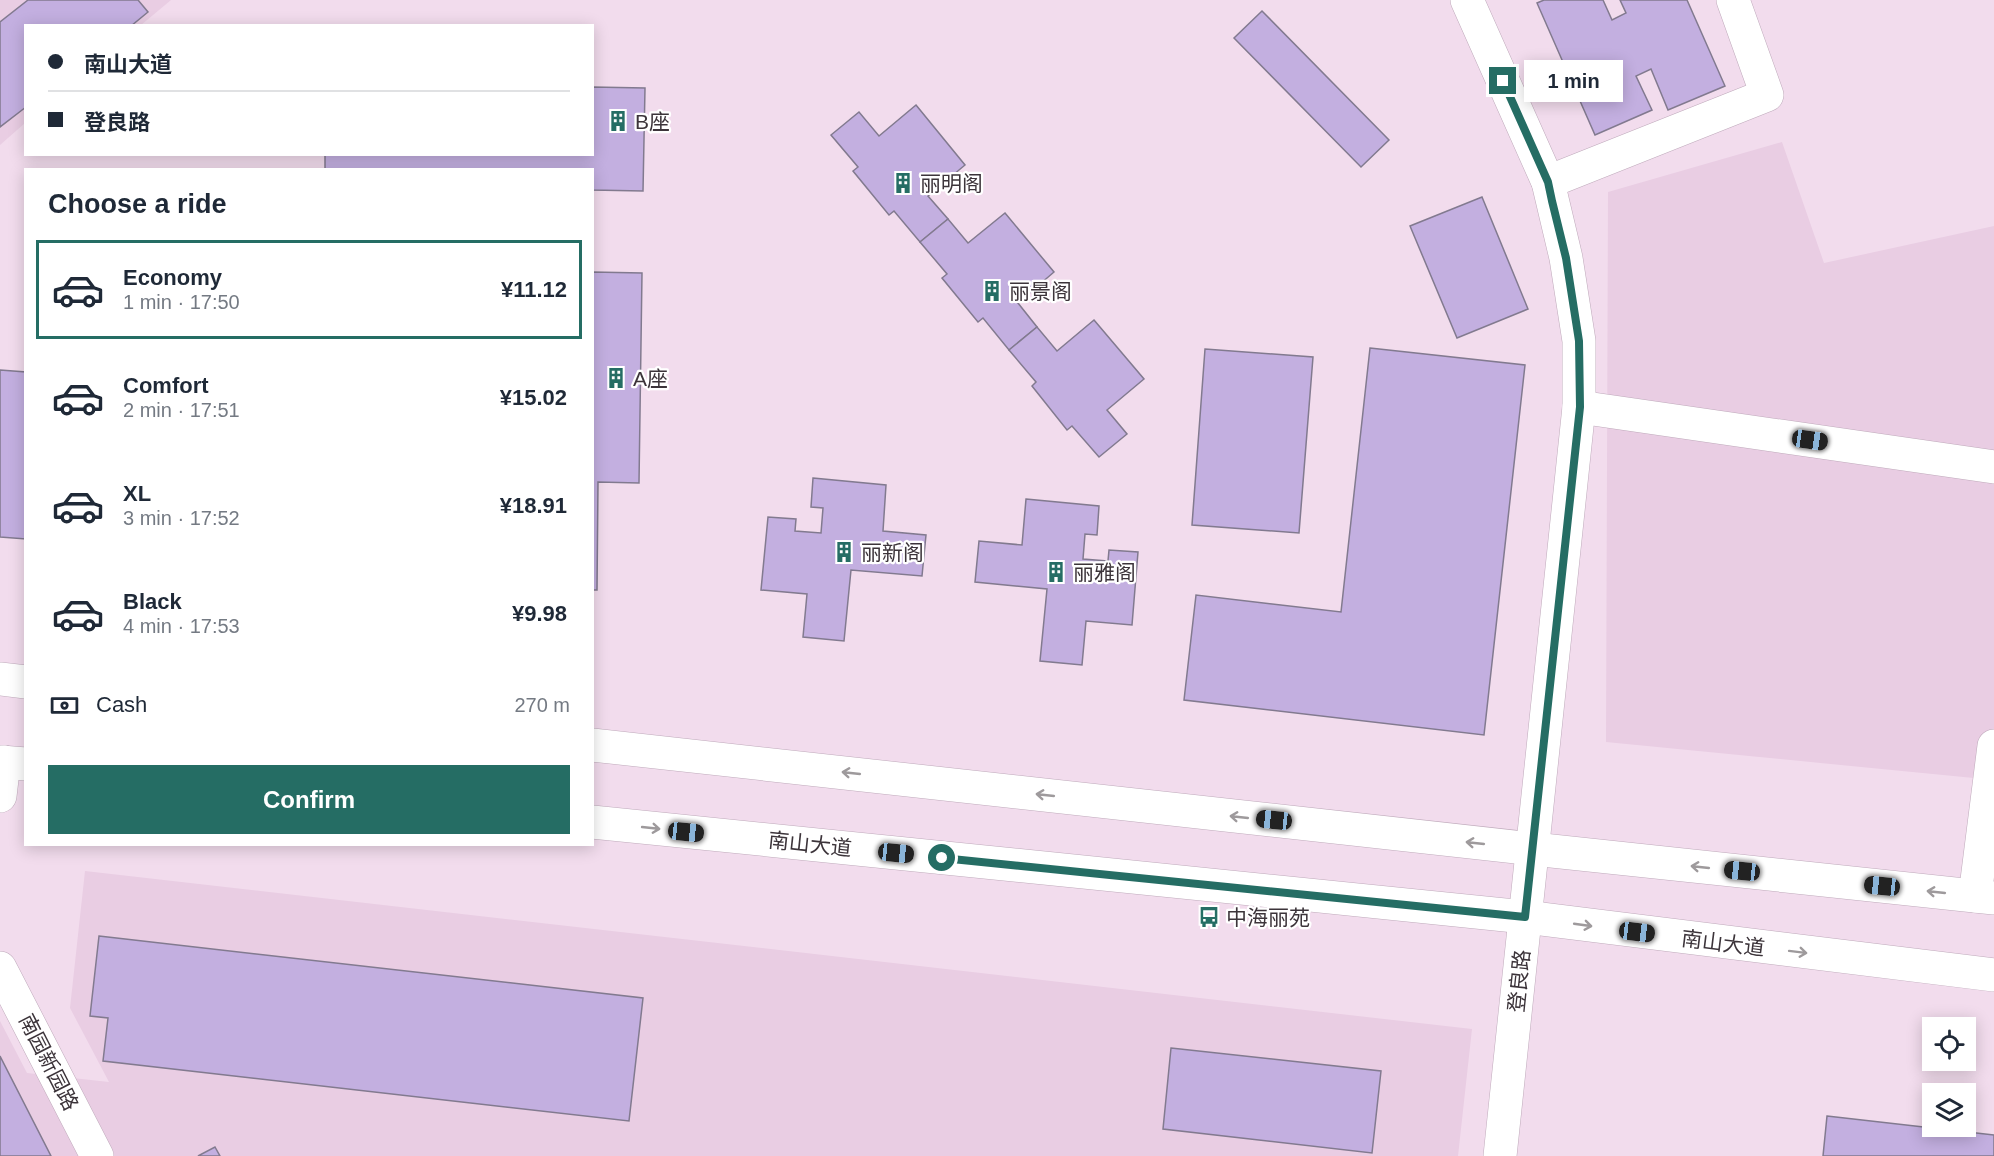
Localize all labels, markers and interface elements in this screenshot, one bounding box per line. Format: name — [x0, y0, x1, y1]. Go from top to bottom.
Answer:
text: 南山大道 — [84, 52, 172, 77]
callout: 1 min — [1524, 60, 1623, 102]
route end — [1489, 67, 1516, 94]
text: 1 min — [1547, 70, 1600, 92]
building icon: B座 — [606, 109, 630, 133]
text: 登良路 — [84, 110, 150, 135]
place label: B座 — [635, 110, 670, 133]
building icon: 丽明阁 — [891, 171, 915, 195]
place label: 丽明阁 — [920, 172, 983, 195]
text: Choose a ride — [48, 189, 227, 219]
icon: car — [51, 263, 105, 317]
text: Economy — [123, 265, 222, 290]
text: ¥11.12 — [501, 277, 567, 302]
building icon: 丽景阁 — [980, 279, 1004, 303]
place label: 丽景阁 — [1009, 280, 1072, 303]
text: 1 min · 17:50 — [123, 291, 240, 313]
building icon: A座 — [604, 366, 628, 390]
place label: A座 — [633, 367, 668, 390]
icon: car — [51, 371, 105, 425]
text: Comfort — [123, 373, 209, 398]
text: ¥15.02 — [500, 385, 567, 410]
text: 2 min · 17:51 — [123, 399, 240, 421]
car — [1791, 429, 1829, 451]
icon: car — [51, 479, 105, 533]
text: XL — [123, 481, 151, 506]
text: ¥18.91 — [500, 493, 567, 518]
text: 3 min · 17:52 — [123, 507, 240, 529]
building icon: 丽新阁 — [832, 540, 856, 564]
place label: 丽新阁 — [861, 541, 924, 564]
building icon: 丽雅阁 — [1044, 560, 1068, 584]
place label: 丽雅阁 — [1073, 561, 1136, 584]
icon: car — [51, 587, 105, 641]
text: Black — [123, 589, 182, 614]
text: ¥9.98 — [512, 601, 567, 626]
text: 4 min · 17:53 — [123, 615, 240, 637]
icon: cash — [48, 689, 81, 722]
text: Cash — [96, 692, 147, 717]
text: 270 m — [514, 694, 570, 716]
button: Confirm — [48, 765, 570, 834]
one-way arrow — [842, 768, 862, 779]
one-way arrow — [1036, 789, 1056, 800]
car — [1255, 809, 1293, 831]
one-way arrow — [1230, 811, 1249, 822]
car — [667, 821, 705, 843]
one-way arrow — [640, 823, 660, 834]
street label: 南山大道 — [767, 828, 853, 860]
one-way arrow — [1465, 837, 1485, 848]
car — [877, 842, 915, 864]
route start — [928, 844, 955, 871]
car — [1723, 860, 1761, 882]
one-way arrow — [1691, 861, 1711, 872]
car — [1863, 875, 1901, 897]
one-way arrow — [1926, 886, 1946, 897]
bus stop icon: 中海丽苑 — [1197, 905, 1221, 929]
place label: 中海丽苑 — [1226, 906, 1310, 929]
one-way arrow — [1573, 920, 1593, 931]
car — [1618, 921, 1656, 943]
street label: 南山大道 — [1680, 926, 1766, 960]
one-way arrow — [1787, 946, 1807, 957]
street label: 登良路 — [1504, 948, 1534, 1014]
street label: 南园新园路 — [15, 1010, 83, 1114]
map controls — [1922, 1017, 1976, 1137]
button: locate — [1922, 1017, 1976, 1071]
button: layers — [1922, 1083, 1976, 1137]

